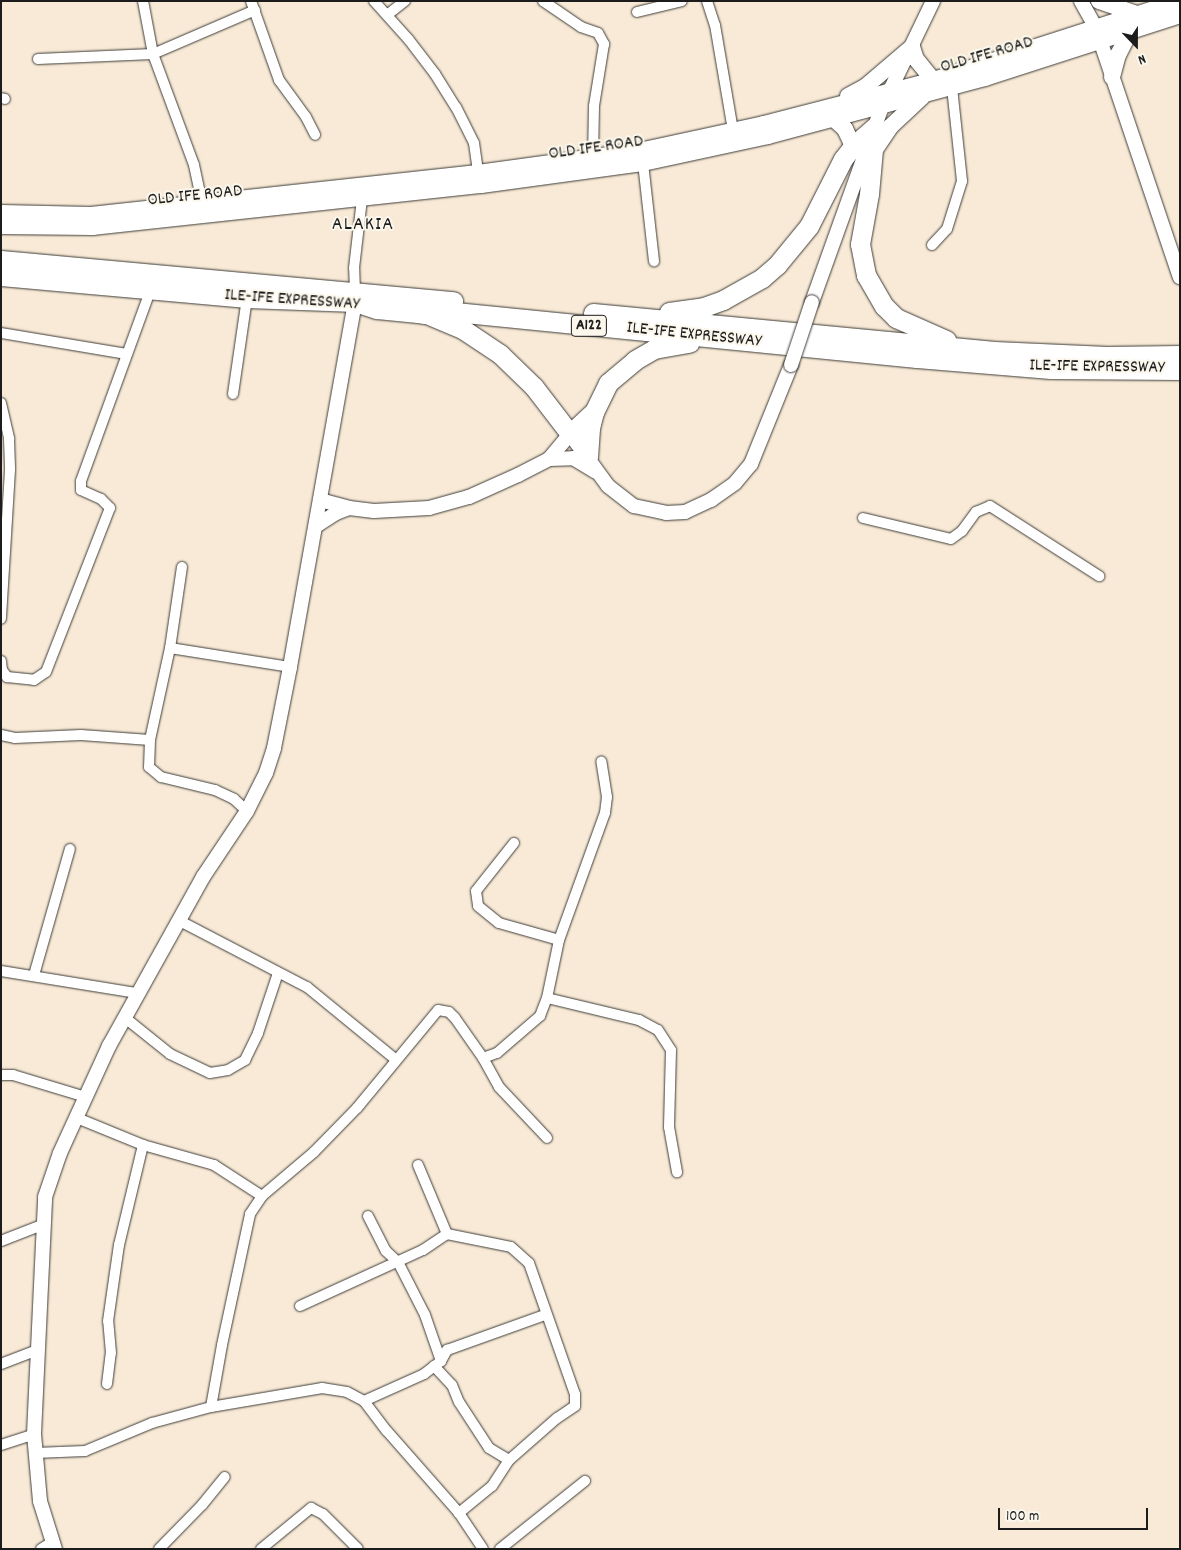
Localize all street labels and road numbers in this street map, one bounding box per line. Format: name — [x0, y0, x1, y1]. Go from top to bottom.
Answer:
street label: OLD IFE ROAD — [938, 32, 1036, 80]
street label: OLD IFE ROAD — [547, 132, 645, 166]
street label: OLD IFE ROAD — [147, 181, 243, 213]
street label: ILE-IFE EXPRESSWAY — [224, 286, 360, 316]
road number: A122 — [570, 312, 608, 340]
street label: ILE-IFE EXPRESSWAY — [626, 318, 762, 354]
street label: ILE-IFE EXPRESSWAY — [1029, 356, 1165, 380]

